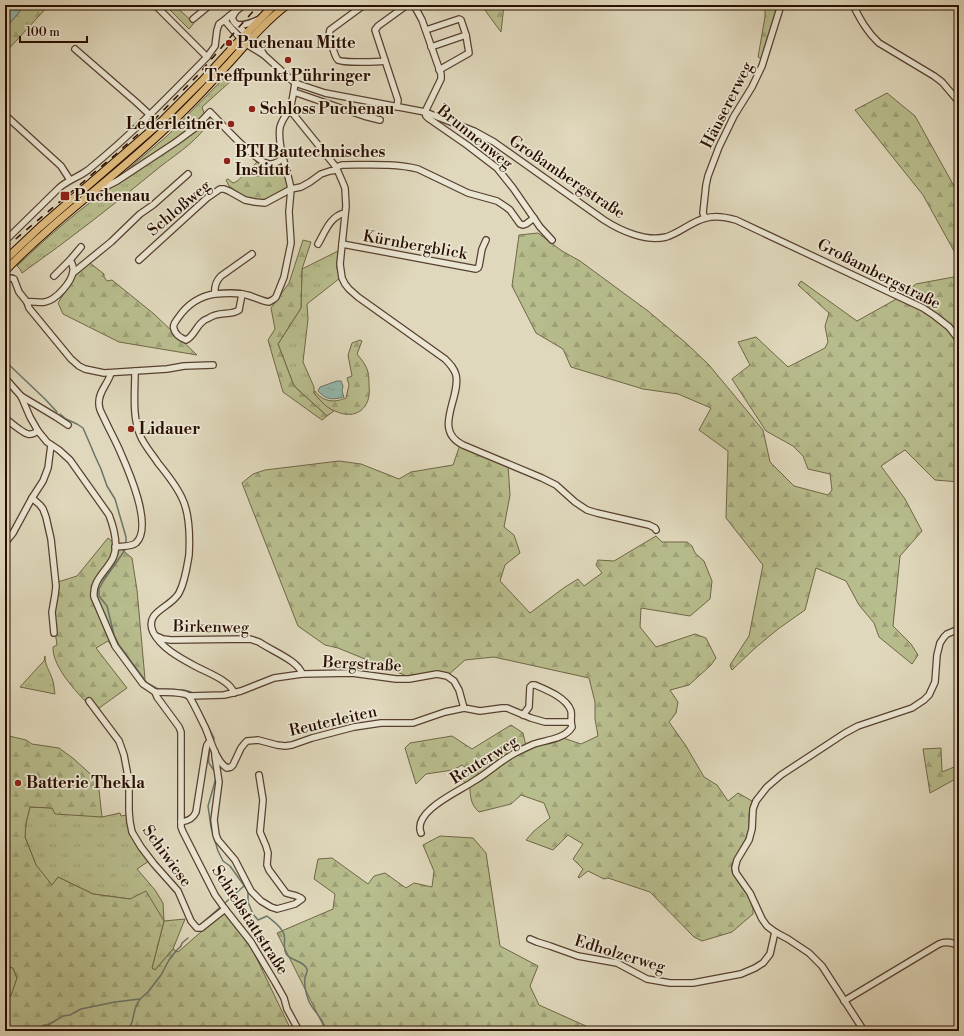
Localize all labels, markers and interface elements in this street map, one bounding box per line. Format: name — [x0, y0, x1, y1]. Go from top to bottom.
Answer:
scale bar — [20, 18, 87, 44]
text: 100 m — [26, 25, 60, 40]
place label: Puchenau Mitte — [237, 33, 356, 53]
marker: Puchenau Mitte — [224, 38, 234, 48]
marker: Treffpunkt Pühringer — [283, 55, 293, 65]
street label: Häusererweg — [697, 58, 758, 152]
place label: Treffpunkt Pühringer — [205, 66, 371, 86]
place label: Schloss Puchenau — [260, 99, 395, 119]
street label: Brunnenweg — [432, 100, 517, 174]
marker: Schloss Puchenau — [247, 104, 257, 114]
place label: Lederleitner — [126, 114, 223, 134]
marker: Lederleitner — [226, 119, 236, 129]
street label: Großambergstraße — [505, 131, 629, 223]
place label: BTI Bautechnisches Institut — [235, 142, 386, 180]
marker: BTI Bautechnisches Institut — [222, 156, 232, 166]
street label: Schloßweg — [143, 175, 215, 240]
place label: Puchenau — [74, 186, 150, 206]
marker: Puchenau — [59, 190, 71, 202]
street label: Kürnbergblick — [361, 226, 470, 264]
street label: Großambergstraße — [814, 234, 944, 314]
place label: Lidauer — [139, 419, 200, 439]
marker: Lidauer — [126, 424, 136, 434]
street label: Birkenweg — [172, 616, 250, 638]
street label: Bergstraße — [321, 652, 402, 676]
street label: Reuterleiten — [287, 701, 379, 741]
street label: Reuterweg — [446, 731, 522, 789]
place label: Batterie Thekla — [26, 773, 145, 793]
marker: Batterie Thekla — [13, 778, 23, 788]
street label: Schiwiese — [138, 821, 196, 891]
street label: Schießstattstraße — [207, 862, 293, 978]
street label: Edholzerweg — [572, 931, 669, 978]

